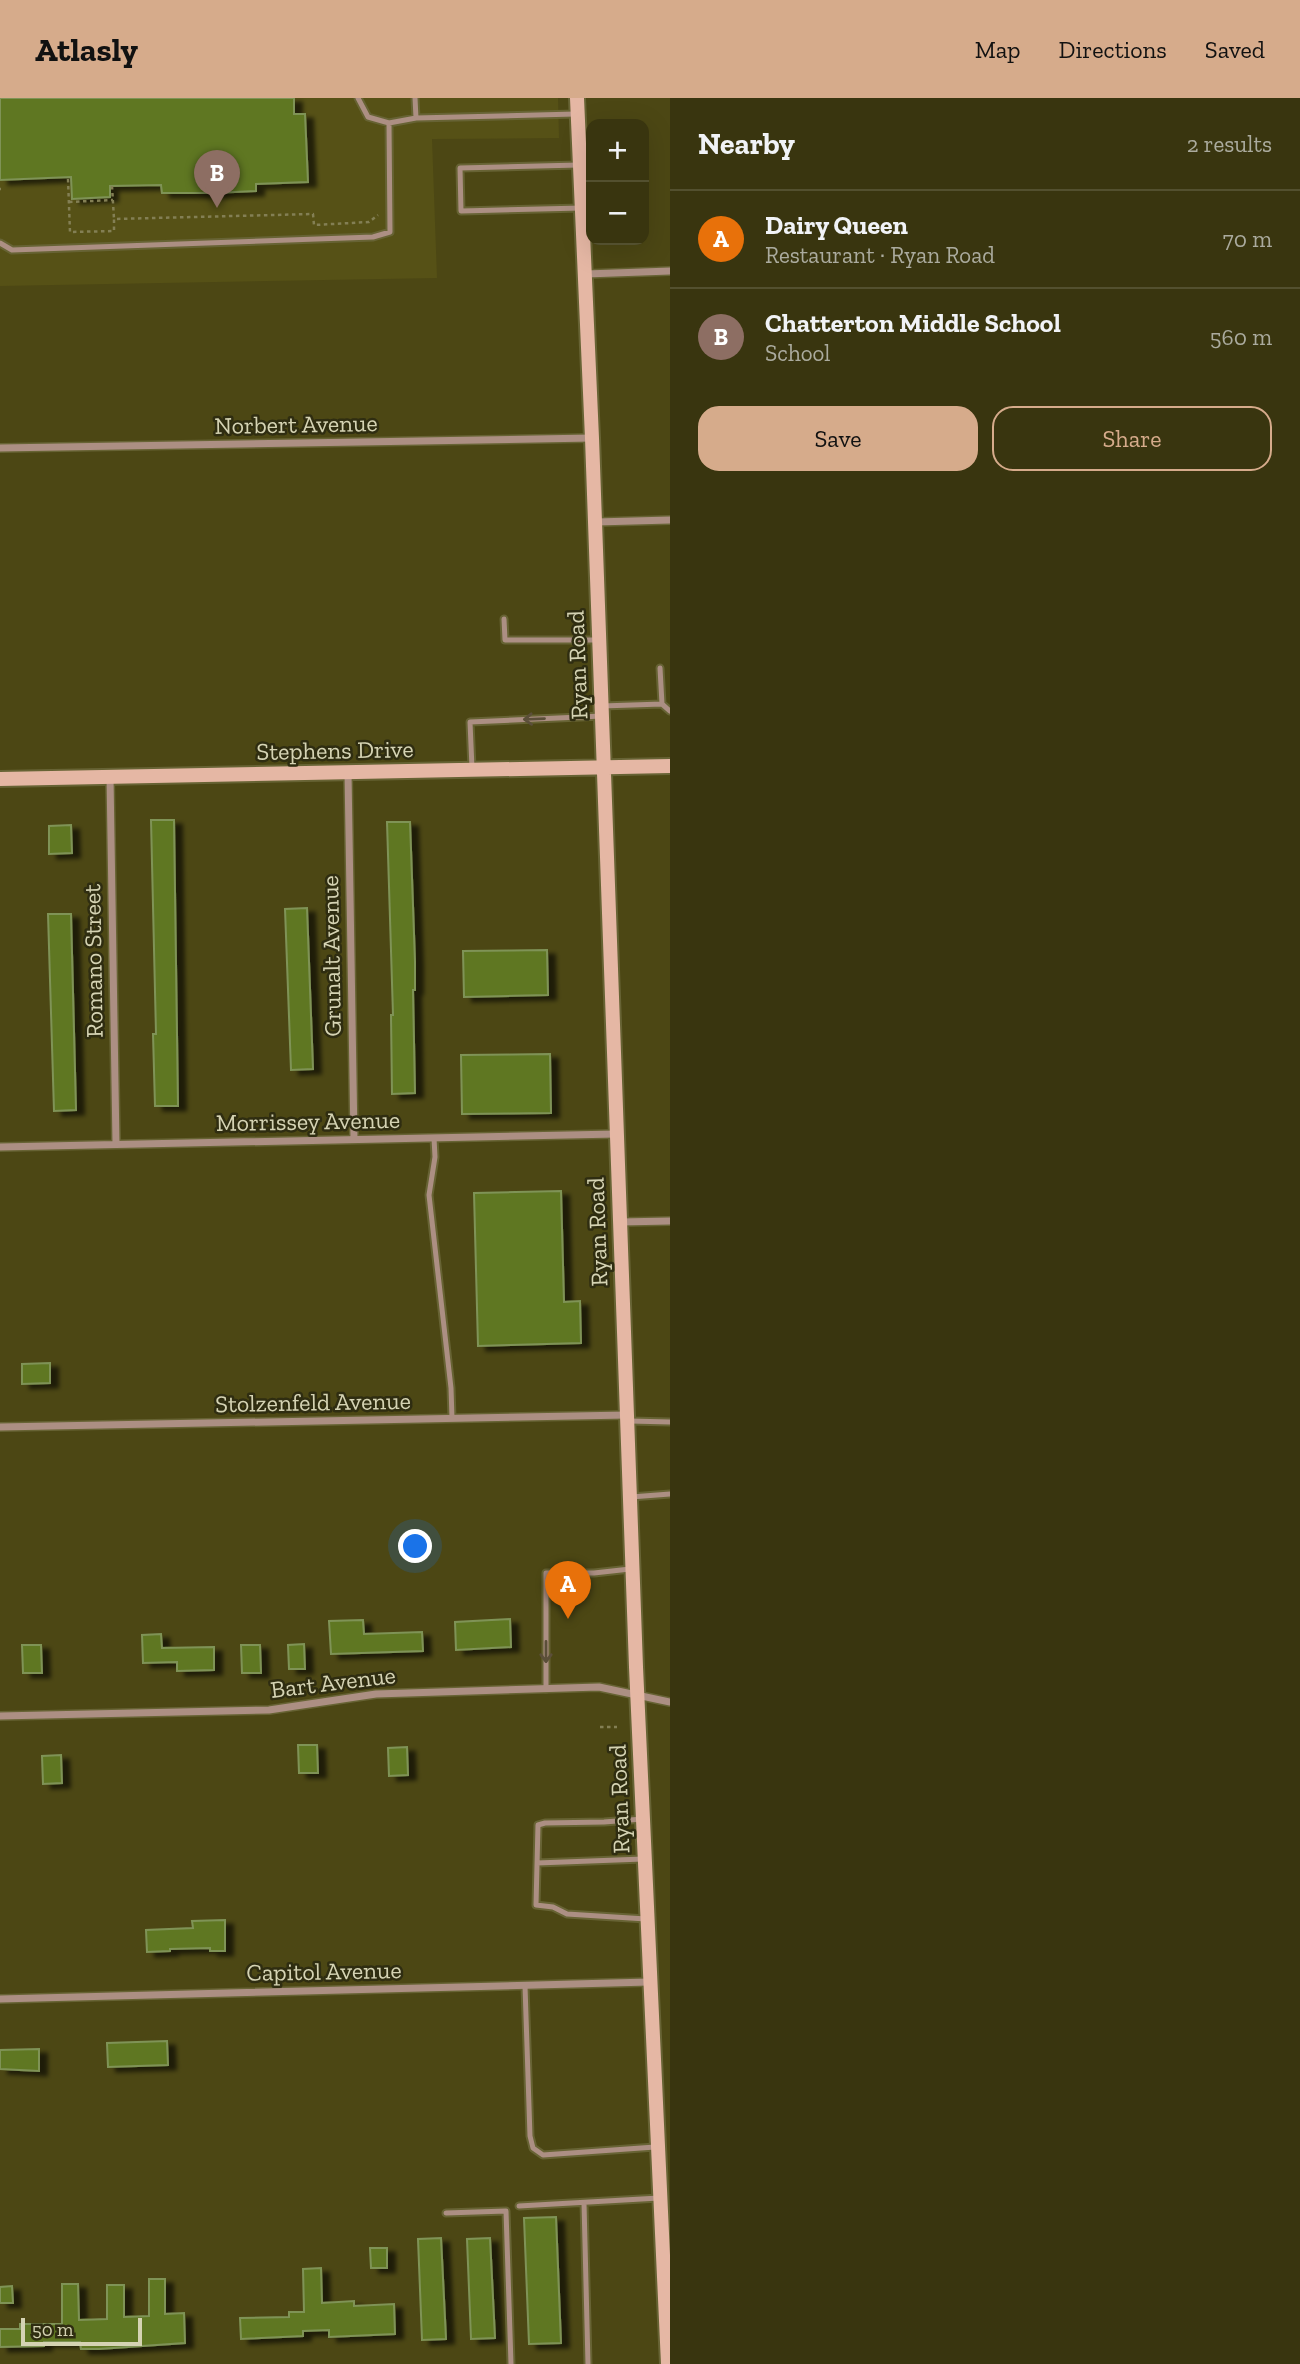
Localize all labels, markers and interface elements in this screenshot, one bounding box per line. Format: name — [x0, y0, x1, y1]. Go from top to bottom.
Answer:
text: Atlasly — [35, 30, 138, 69]
text: Map — [975, 35, 1021, 64]
text: Directions — [1059, 35, 1167, 64]
text: Saved — [1205, 35, 1265, 64]
map controls — [586, 119, 649, 245]
button: + — [586, 119, 649, 182]
text: Nearby — [698, 126, 795, 162]
text: 2 results — [1187, 130, 1272, 158]
pin: B — [194, 150, 240, 208]
button: − — [586, 182, 649, 245]
text: Dairy Queen — [765, 209, 908, 241]
text: A — [713, 225, 729, 253]
text: 70 m — [1223, 225, 1272, 253]
text: Restaurant · Ryan Road — [765, 241, 995, 269]
text: Chatterton Middle School — [765, 307, 1061, 339]
text: B — [714, 323, 728, 351]
text: 560 m — [1210, 323, 1272, 351]
text: School — [765, 339, 830, 367]
button: Save — [698, 406, 978, 471]
button: Share — [992, 406, 1272, 471]
street label: Norbert Avenue — [214, 408, 378, 440]
street label: Ryan Road — [561, 610, 593, 720]
one-way arrow — [522, 713, 545, 726]
street label: Stephens Drive — [256, 734, 414, 766]
street label: Grunalt Avenue — [315, 875, 347, 1037]
street label: Romano Street — [77, 884, 109, 1038]
street label: Morrissey Avenue — [216, 1105, 400, 1137]
street label: Ryan Road — [581, 1177, 613, 1287]
street label: Stolzenfeld Avenue — [215, 1386, 411, 1418]
your location — [398, 1529, 432, 1563]
pin: A — [545, 1561, 591, 1619]
one-way arrow — [539, 1640, 553, 1663]
street label: Bart Avenue — [269, 1660, 397, 1704]
street label: Ryan Road — [603, 1744, 635, 1854]
street label: Capitol Avenue — [246, 1955, 402, 1987]
scale bar — [21, 2315, 142, 2347]
text: 50 m — [32, 2318, 73, 2341]

